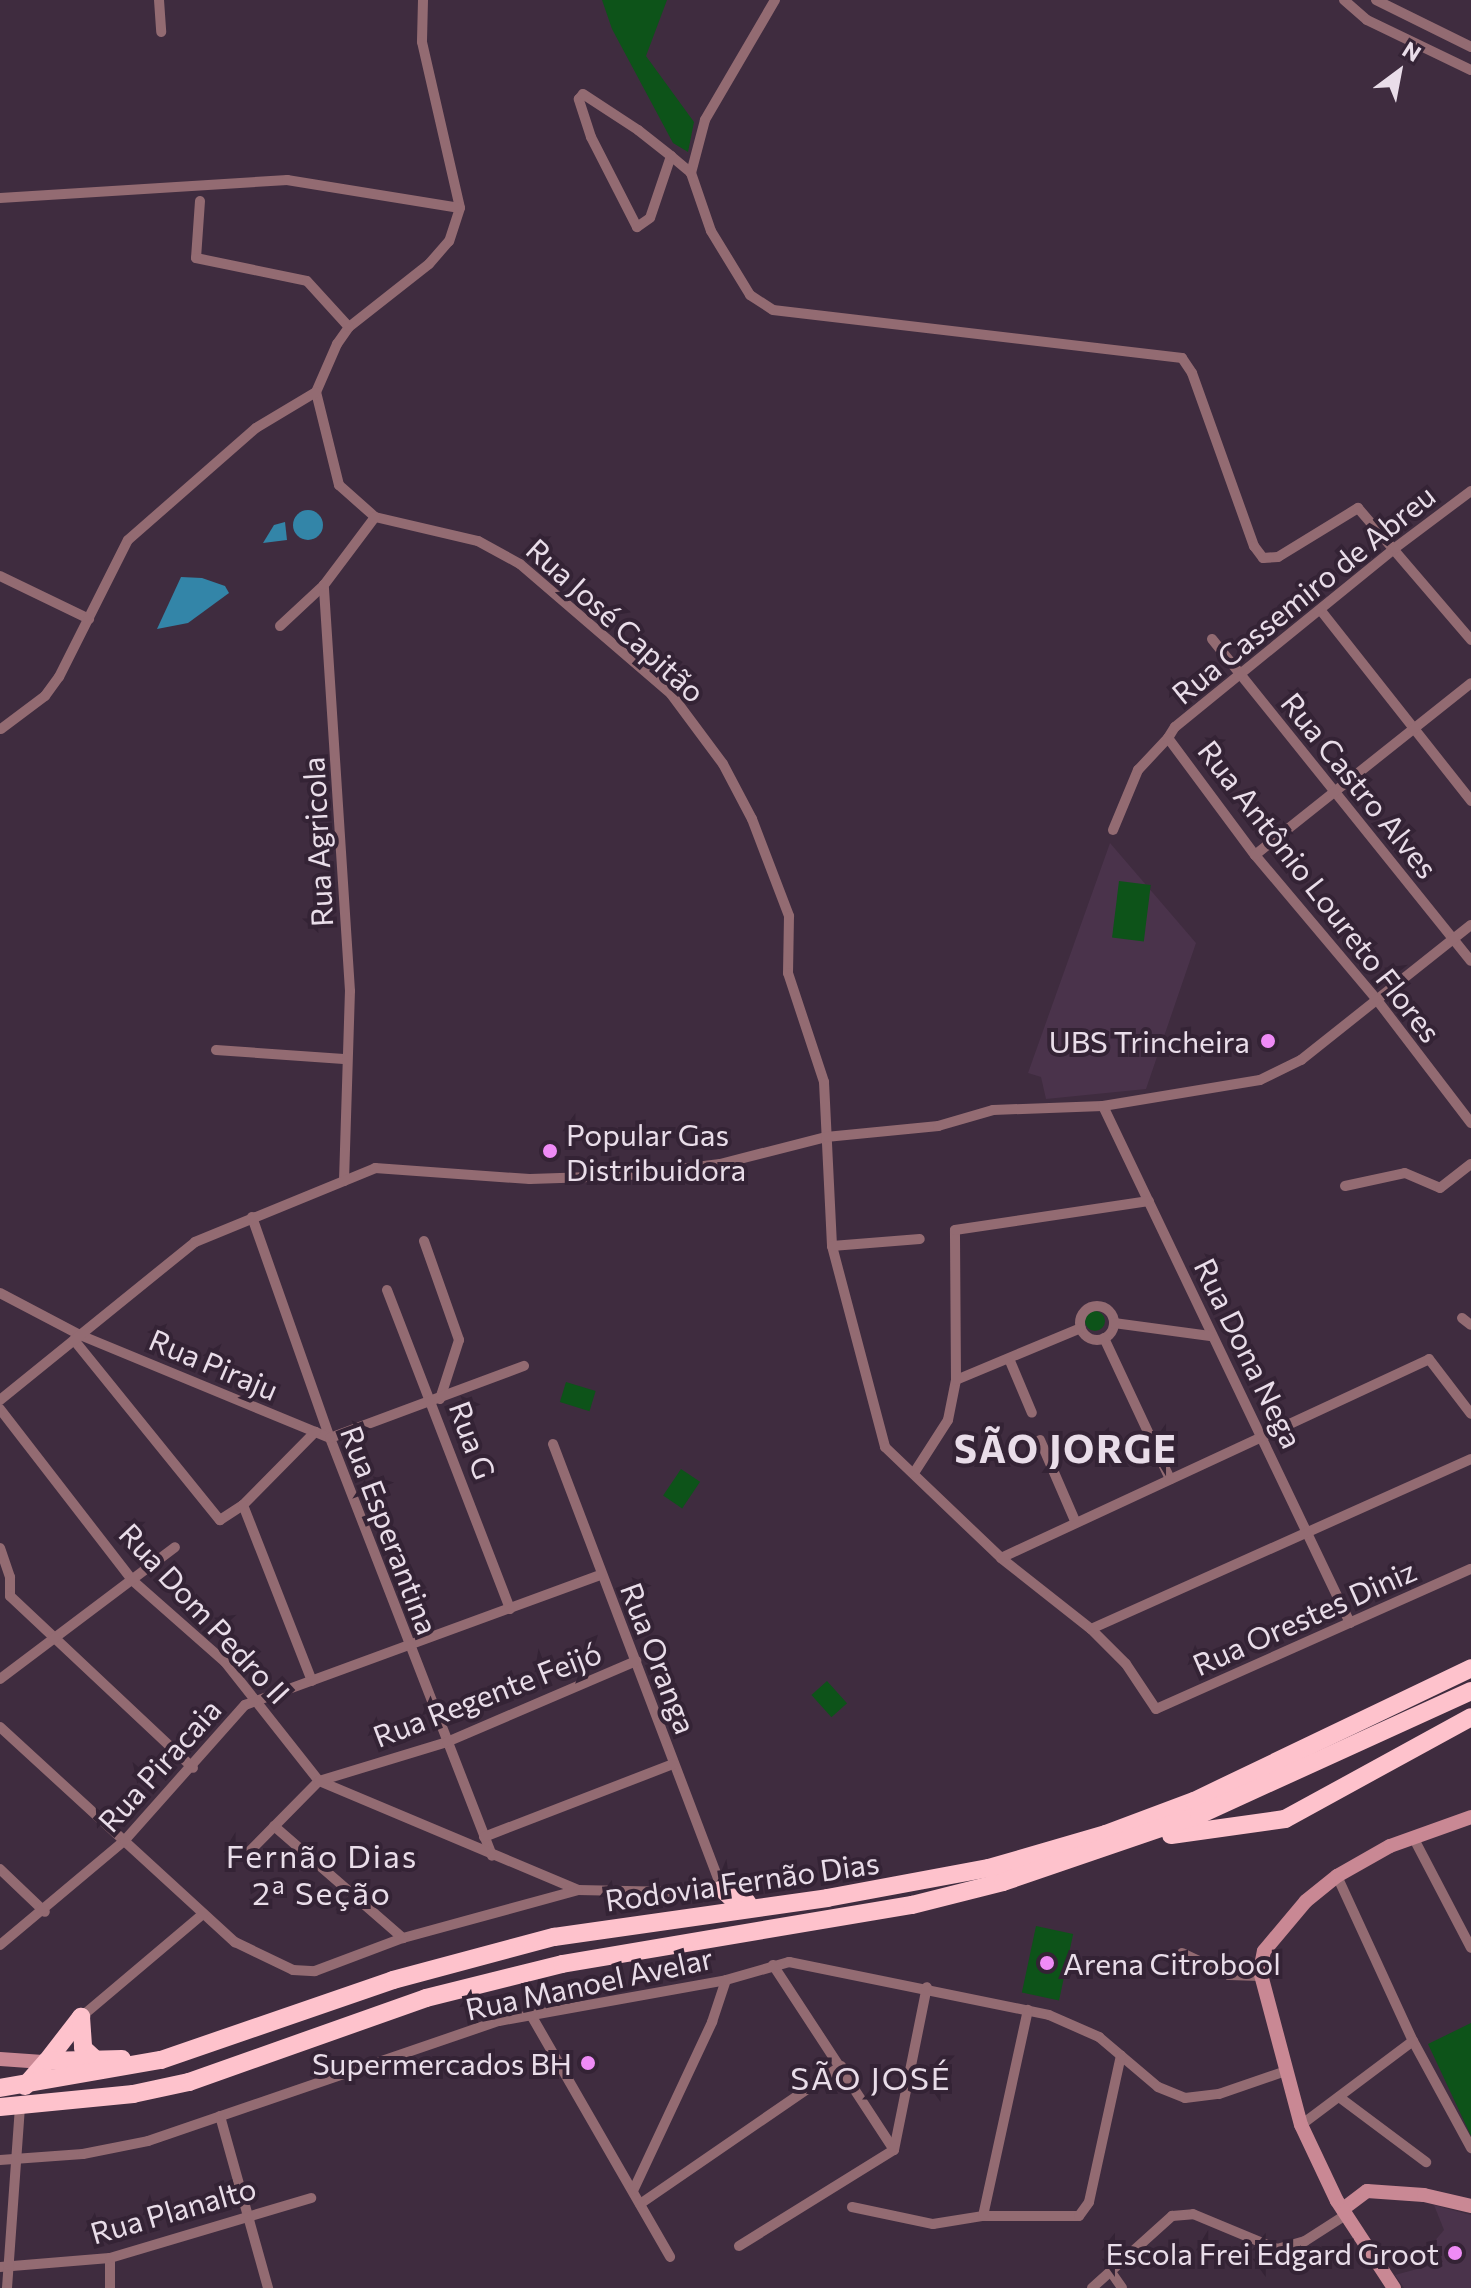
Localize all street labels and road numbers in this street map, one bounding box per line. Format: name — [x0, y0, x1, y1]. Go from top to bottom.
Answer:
street label: Rua Cassemiro de Abreu — [1164, 477, 1442, 711]
street label: Rua José Capitão — [520, 531, 712, 709]
street label: Rua Castro Alves — [1274, 685, 1446, 885]
street label: Rua Antônio Loureto Flores — [1191, 733, 1449, 1049]
street label: Rua Agricola — [295, 756, 339, 928]
street label: Rua Dona Nega — [1187, 1252, 1311, 1454]
street label: Rua Piraju — [144, 1321, 284, 1407]
street label: Rua G — [442, 1396, 504, 1484]
street label: Rua Esperantina — [334, 1421, 446, 1639]
street label: Rua Dom Pedro II — [112, 1515, 298, 1711]
street label: Rua Orestes Diniz — [1187, 1552, 1421, 1682]
street label: Rua Oranga — [614, 1577, 704, 1739]
street label: Rua Regente Feijó — [368, 1634, 606, 1754]
street label: Rua Piracaia — [90, 1691, 228, 1839]
street label: Rodovia Fernão Dias — [603, 1844, 881, 1918]
street label: Rua Manoel Avelar — [462, 1939, 716, 2027]
street label: Rua Planalto — [86, 2169, 260, 2251]

